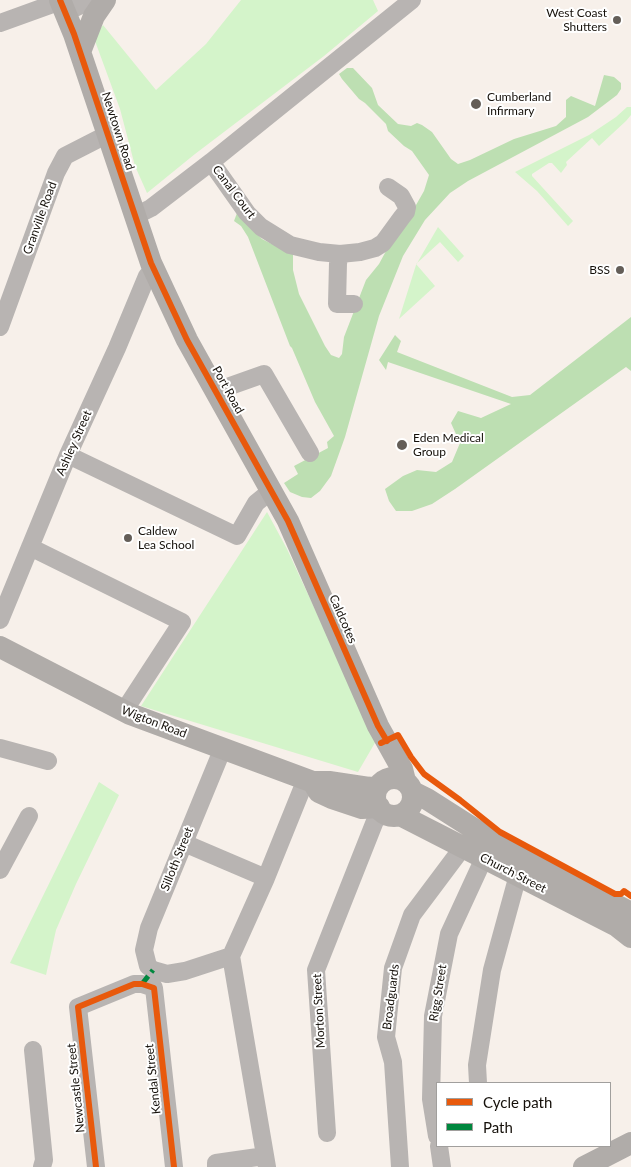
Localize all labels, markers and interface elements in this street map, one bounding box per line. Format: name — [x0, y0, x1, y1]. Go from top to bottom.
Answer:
place label: West Coast Shutters — [546, 6, 607, 34]
marker: West Coast Shutters — [611, 14, 623, 26]
street label: Newtown Road — [99, 90, 137, 172]
place label: Cumberland Infirmary — [487, 90, 551, 118]
marker: Cumberland Infirmary — [469, 97, 483, 111]
street label: Canal Court — [209, 163, 259, 221]
street label: Granville Road — [20, 180, 60, 256]
place label: BSS — [589, 263, 610, 277]
marker: BSS — [614, 264, 626, 276]
street label: Port Road — [209, 364, 247, 416]
street label: Ashley Street — [53, 408, 95, 478]
place label: Eden Medical Group — [413, 431, 484, 459]
marker: Eden Medical Group — [395, 438, 409, 452]
place label: Caldew Lea School — [138, 524, 194, 552]
marker: Caldew Lea School — [122, 532, 134, 544]
street label: Caldcotes — [326, 592, 360, 646]
street label: Wigton Road — [119, 703, 189, 741]
street label: Silloth Street — [158, 825, 196, 893]
street label: Church Street — [477, 850, 549, 896]
street label: Broadguards — [380, 963, 402, 1031]
street label: Rigg Street — [426, 964, 450, 1022]
street label: Morton Street — [310, 973, 328, 1049]
street label: Newcastle Street — [64, 1043, 88, 1133]
street label: Kendal Street — [142, 1043, 164, 1115]
legend — [436, 1082, 611, 1147]
text: Cycle path — [483, 1093, 552, 1111]
text: Path — [483, 1118, 513, 1136]

